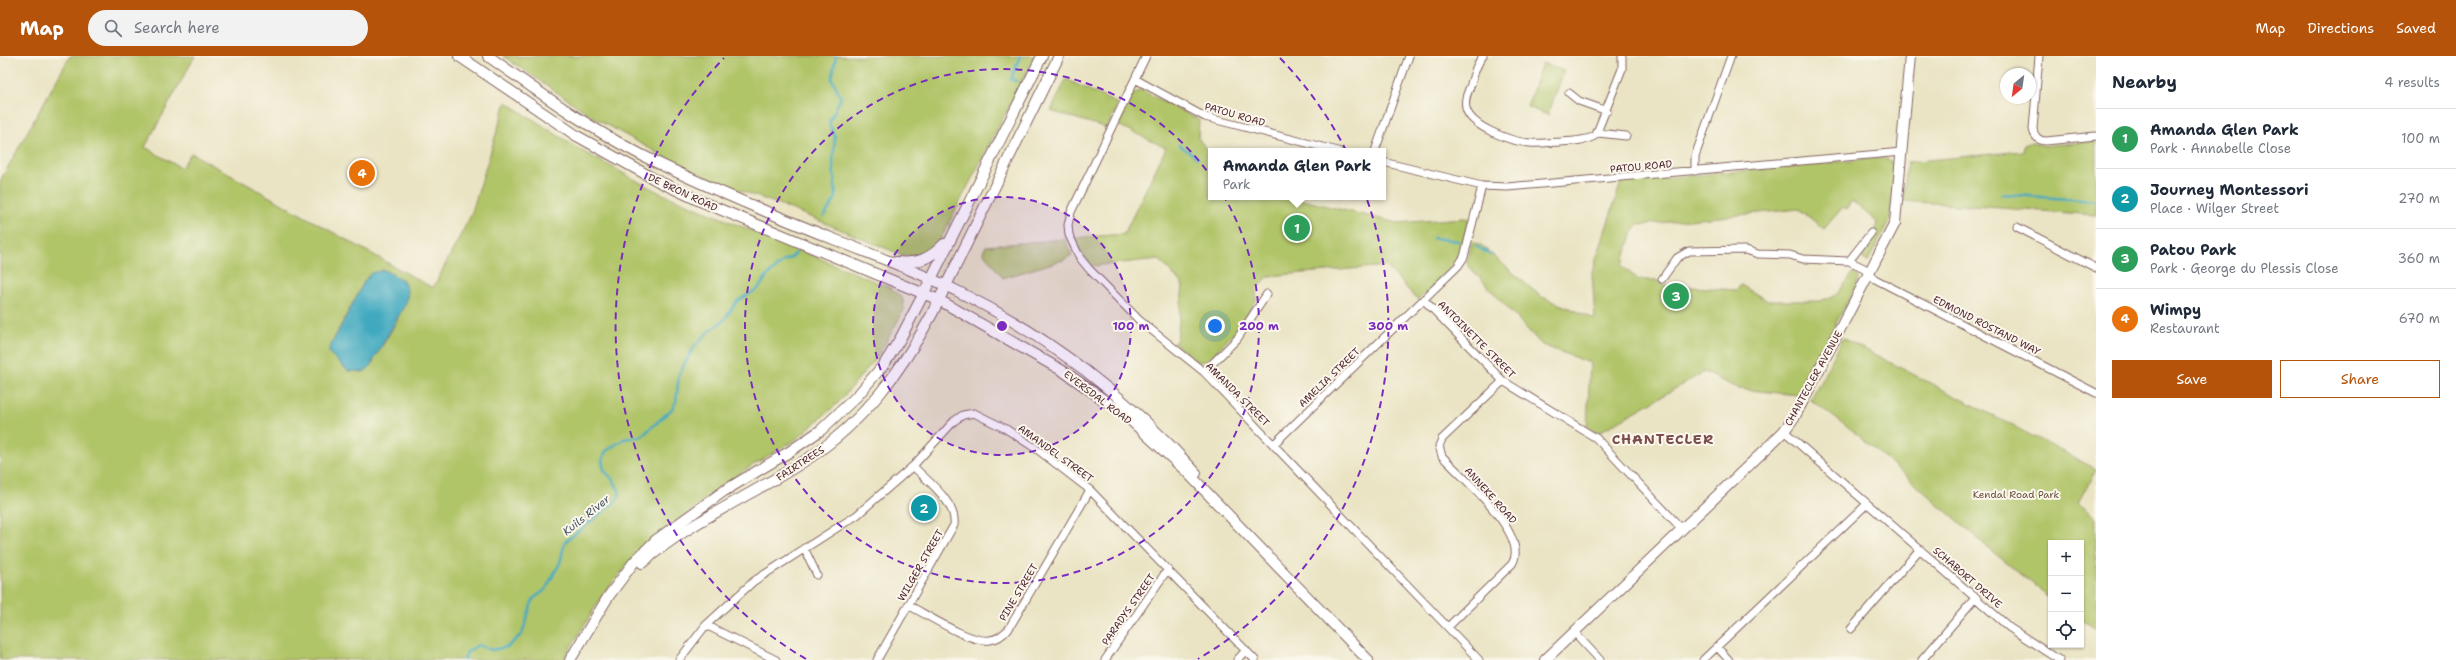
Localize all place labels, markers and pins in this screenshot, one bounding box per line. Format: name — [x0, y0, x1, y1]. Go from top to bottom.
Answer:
pin: 4 — [349, 158, 375, 188]
pin: 1 — [1284, 213, 1310, 243]
pin: 3 — [1663, 281, 1689, 311]
centre of rings — [995, 319, 1009, 333]
pin: 2 — [911, 493, 937, 523]

